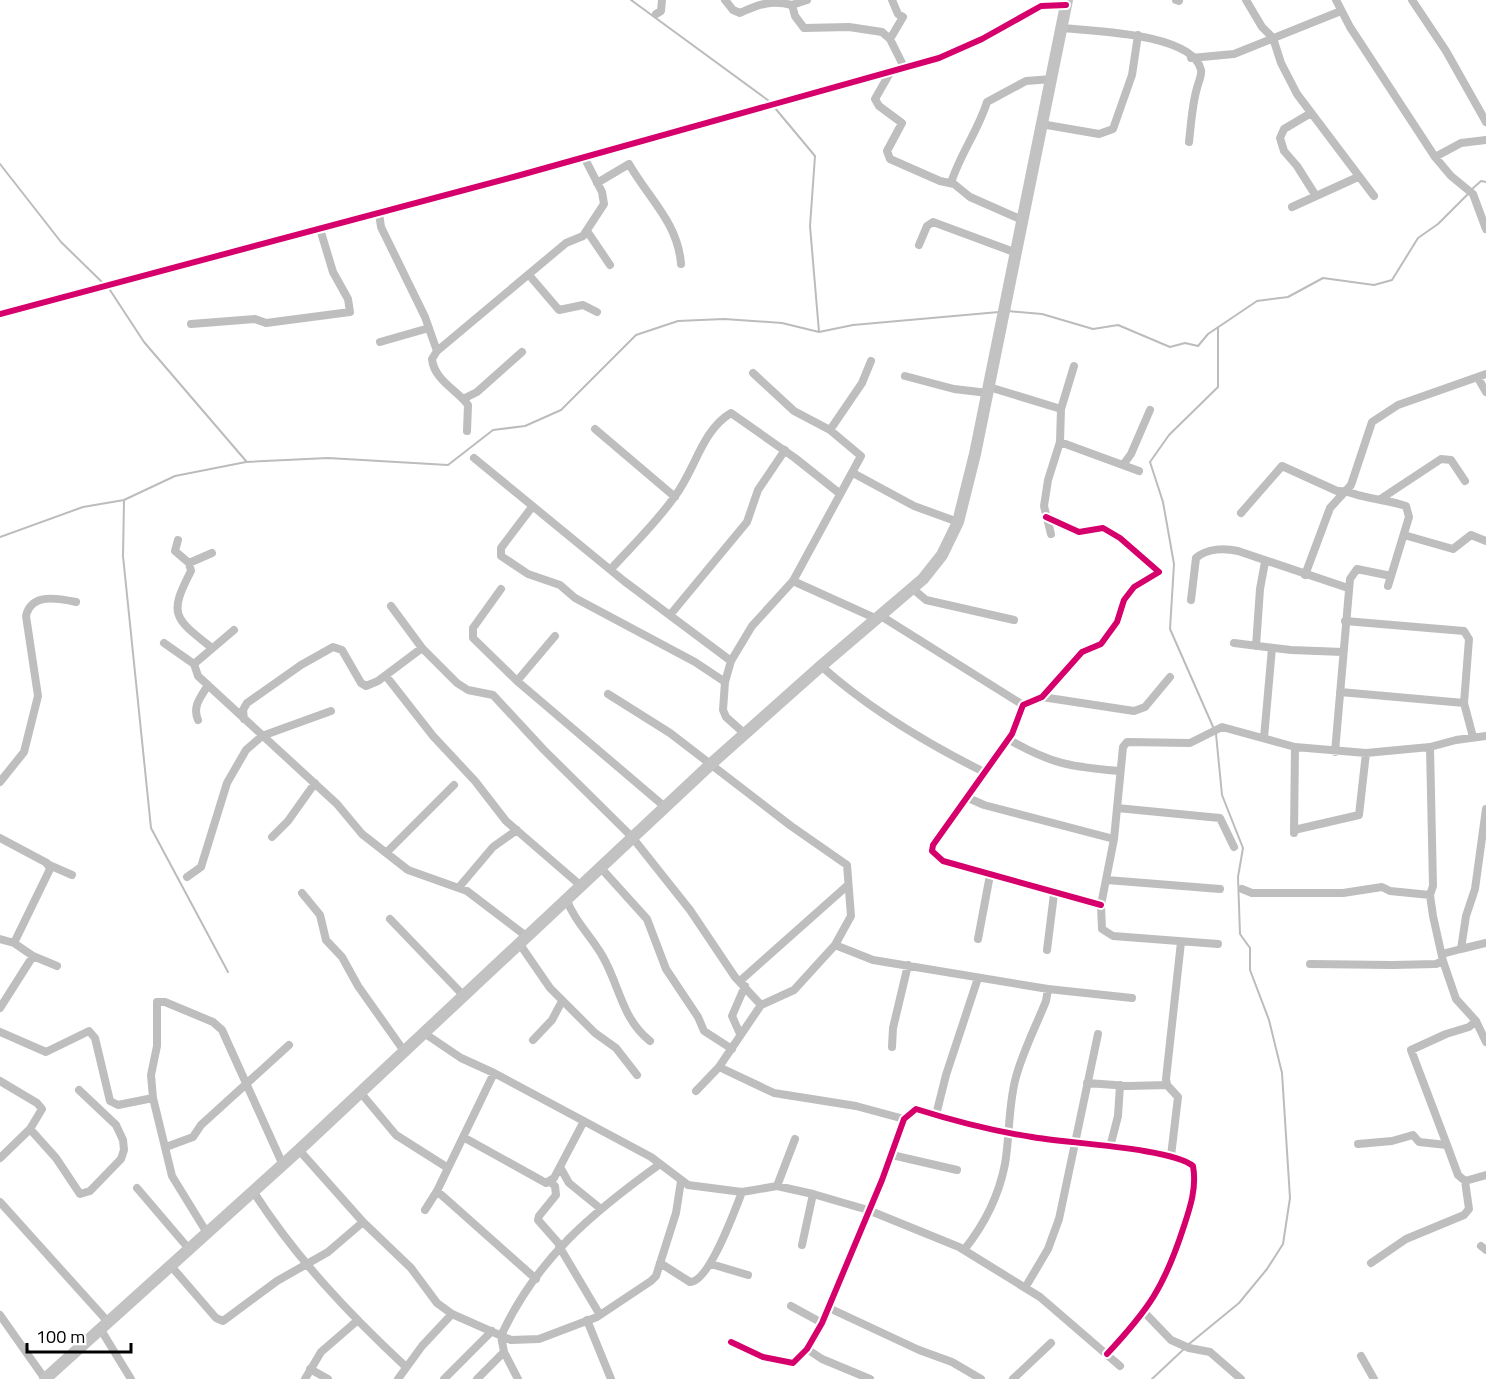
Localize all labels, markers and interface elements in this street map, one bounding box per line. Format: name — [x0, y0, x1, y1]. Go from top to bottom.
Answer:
scale bar — [27, 1316, 130, 1354]
text: 100 m — [36, 1323, 85, 1350]

